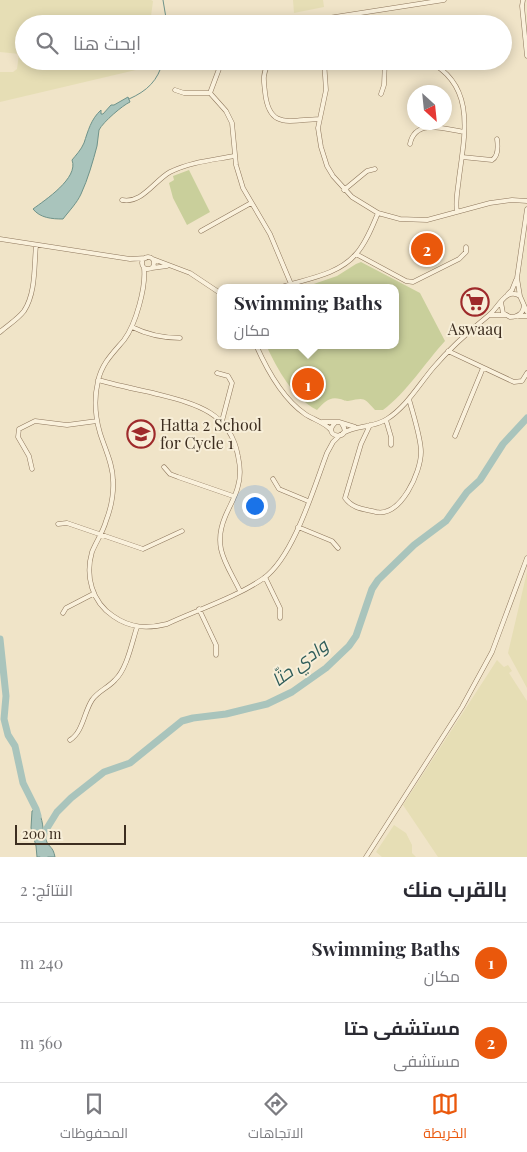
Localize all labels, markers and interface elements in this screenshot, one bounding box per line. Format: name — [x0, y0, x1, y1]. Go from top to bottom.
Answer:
search box — [15, 15, 512, 70]
icon: search — [33, 29, 61, 57]
text: ابحث هنا — [73, 29, 141, 55]
north arrow — [407, 85, 452, 130]
pin: 2 — [411, 230, 443, 268]
popup — [217, 284, 399, 349]
supermarket icon: Aswaaq — [460, 287, 490, 317]
text: Swimming Baths — [234, 289, 382, 315]
place label: Aswaaq — [447, 318, 502, 339]
text: مكان — [234, 319, 270, 340]
pin: 1 — [292, 365, 324, 403]
place label: Hatta 2 School for Cycle 1 — [160, 414, 262, 453]
school or university icon: Hatta 2 School for Cycle 1 — [126, 419, 156, 449]
your location — [242, 493, 268, 519]
water label: وادي حتّا — [266, 632, 335, 694]
scale bar — [15, 822, 126, 845]
text: 200 m — [22, 824, 61, 843]
text: بالقرب منك — [403, 874, 507, 902]
text: النتائج: 2 — [20, 879, 73, 900]
text: Swimming Baths — [312, 935, 460, 961]
text: 240 m — [20, 952, 63, 973]
text: 1 — [488, 952, 494, 973]
text: مكان — [424, 965, 460, 986]
text: مستشفى حتا — [343, 1014, 460, 1040]
text: 560 m — [20, 1032, 63, 1053]
text: 2 — [487, 1032, 495, 1053]
text: مستشفى — [393, 1050, 460, 1071]
tab: المحفوظات — [60, 1090, 128, 1146]
tab: الاتجاهات — [248, 1090, 303, 1146]
tab: الخريطة — [423, 1090, 467, 1146]

